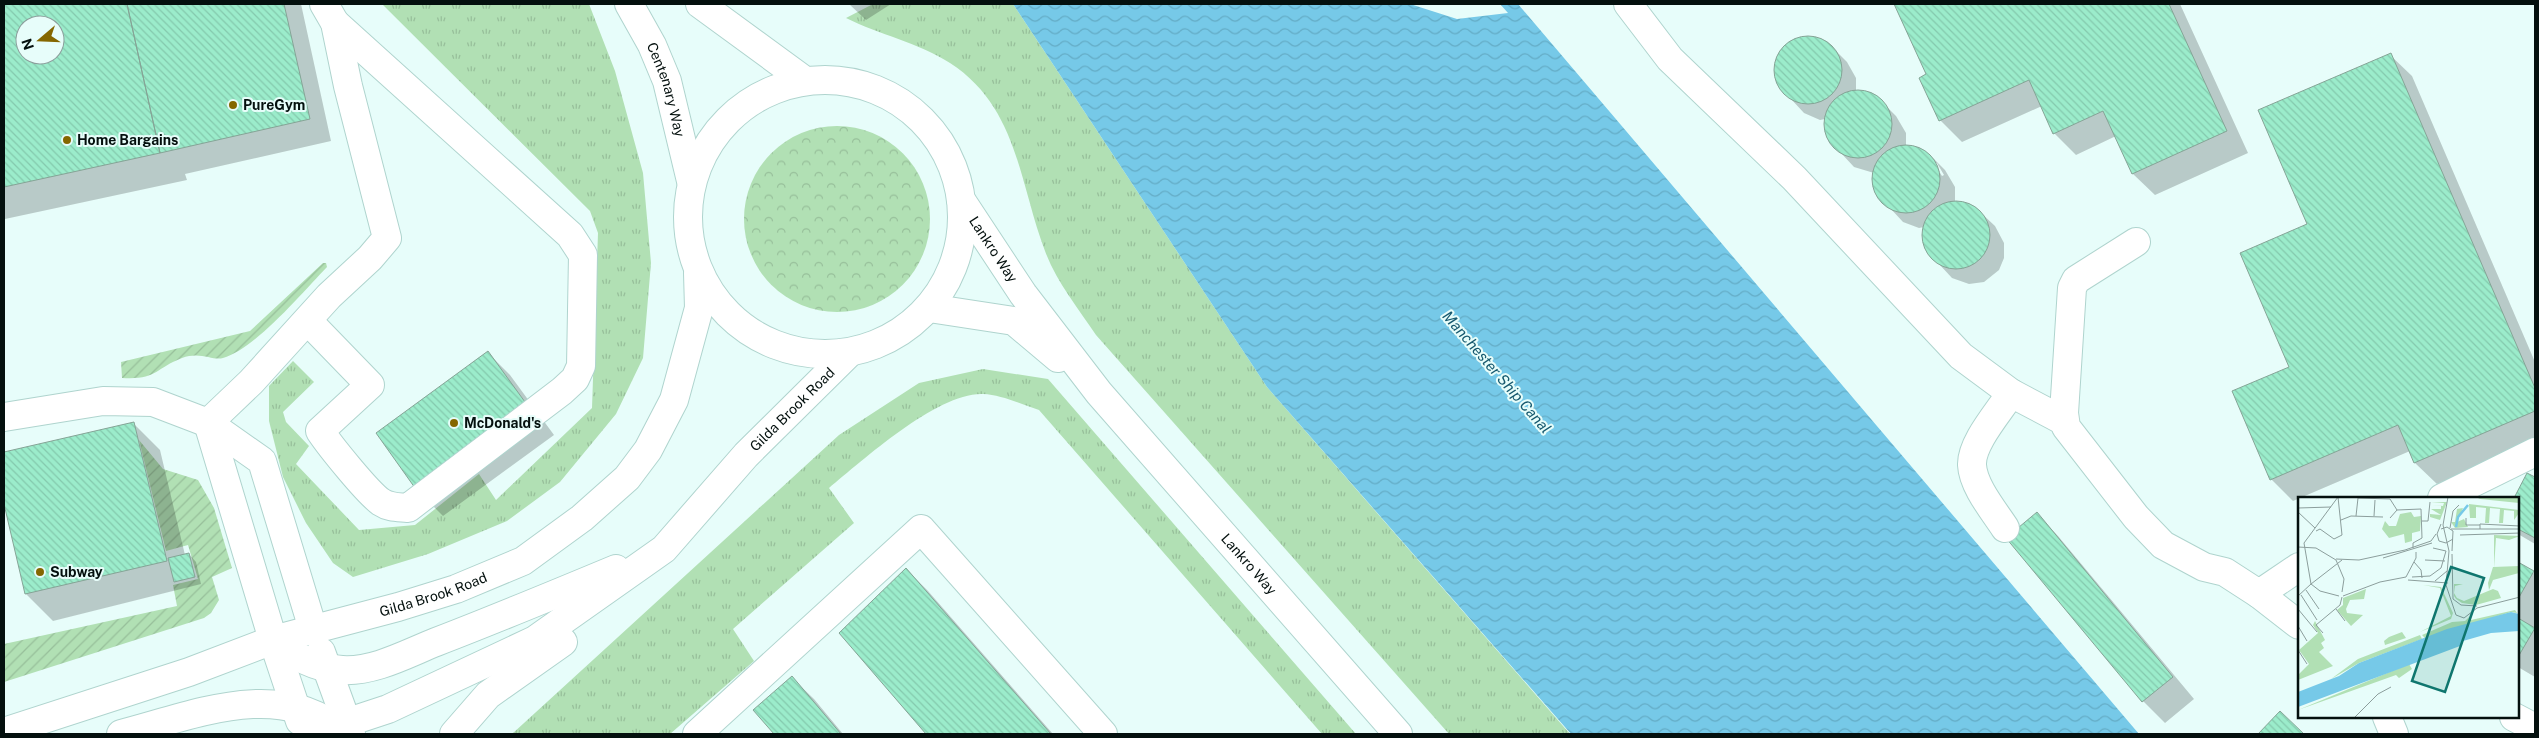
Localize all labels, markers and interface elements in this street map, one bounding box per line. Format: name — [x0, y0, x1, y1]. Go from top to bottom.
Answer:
north arrow — [15, 15, 65, 65]
text: N — [18, 36, 37, 52]
street label: Centenary Way — [644, 40, 688, 139]
place label: PureGym — [243, 97, 305, 113]
marker: PureGym — [227, 99, 239, 111]
place label: Home Bargains — [77, 132, 178, 148]
marker: Home Bargains — [61, 134, 73, 146]
street label: Lankro Way — [966, 213, 1021, 286]
water label: Manchester Ship Canal — [1439, 307, 1555, 437]
street label: Gilda Brook Road — [747, 364, 838, 454]
place label: McDonald's — [464, 415, 541, 431]
marker: McDonald's — [448, 417, 460, 429]
inset map — [2298, 497, 2519, 718]
street label: Lankro Way — [1218, 530, 1280, 598]
place label: Subway — [50, 564, 103, 580]
marker: Subway — [34, 566, 46, 578]
street label: Gilda Brook Road — [378, 569, 489, 620]

